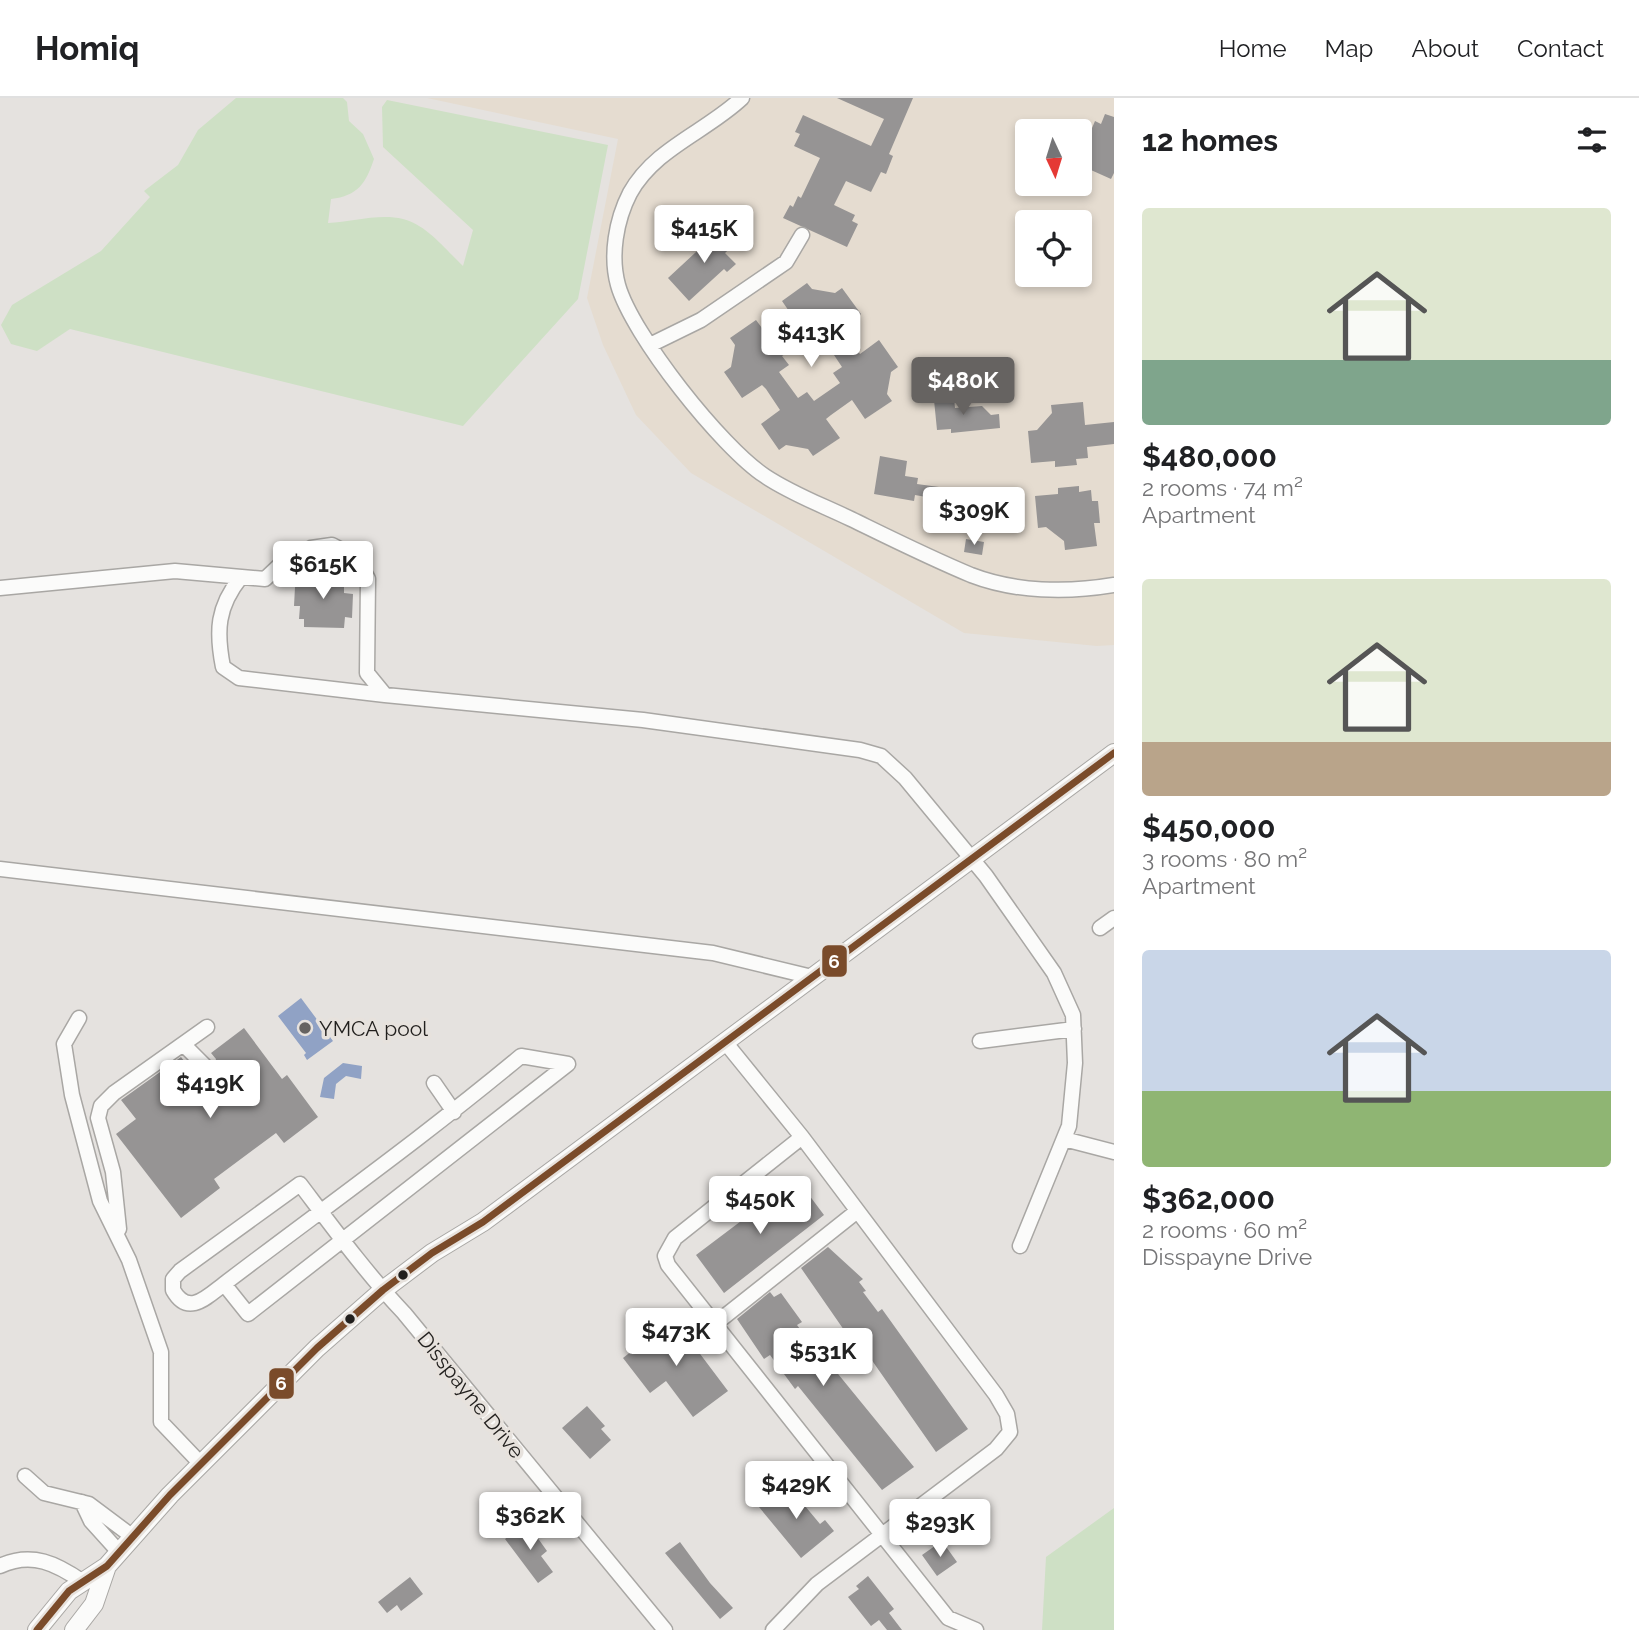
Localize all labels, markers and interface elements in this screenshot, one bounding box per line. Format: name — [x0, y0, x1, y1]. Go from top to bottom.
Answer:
text: Homiq — [35, 29, 139, 68]
text: Home — [1219, 34, 1287, 63]
text: Map — [1325, 34, 1373, 63]
text: About — [1411, 34, 1479, 63]
text: Contact — [1517, 34, 1604, 63]
north arrow — [1015, 119, 1092, 196]
map controls — [1015, 119, 1092, 287]
icon: filters — [1573, 121, 1611, 159]
text: 12 homes — [1142, 123, 1278, 158]
pin: $415K — [655, 206, 753, 265]
button: locate — [1015, 210, 1092, 287]
text: $415K — [670, 214, 738, 241]
icon: home — [1314, 253, 1440, 379]
pin: $413K — [762, 310, 860, 369]
text: $413K — [777, 318, 845, 345]
pin: $480K — [914, 358, 1012, 417]
text: $480K — [927, 366, 999, 393]
text: $480,000 — [1142, 439, 1277, 474]
text: 2 rooms · 74 m² — [1142, 474, 1303, 501]
pin: $309K — [925, 488, 1023, 547]
text: $309K — [939, 496, 1009, 523]
text: Apartment — [1142, 501, 1256, 528]
pin: $615K — [274, 542, 372, 601]
text: $615K — [289, 550, 357, 577]
icon: home — [1314, 624, 1440, 750]
text: $450,000 — [1142, 810, 1275, 845]
text: 3 rooms · 80 m² — [1142, 845, 1307, 872]
text: Apartment — [1142, 872, 1256, 899]
line badge: 6 — [821, 944, 848, 978]
text: 6 — [828, 950, 840, 972]
icon: home — [1314, 995, 1440, 1121]
place label: YMCA pool — [319, 1016, 428, 1041]
marker: YMCA pool — [297, 1020, 313, 1036]
pin: $419K — [161, 1060, 259, 1120]
text: $419K — [176, 1069, 244, 1096]
pin: $450K — [711, 1176, 809, 1236]
text: $362,000 — [1142, 1181, 1275, 1216]
text: $450K — [725, 1185, 795, 1212]
text: 2 rooms · 60 m² — [1142, 1216, 1307, 1243]
text: Disspayne Drive — [1142, 1243, 1312, 1270]
unlabelled marker — [396, 1268, 410, 1282]
pin: $473K — [627, 1308, 725, 1368]
unlabelled marker — [343, 1312, 357, 1326]
text: $473K — [642, 1317, 710, 1344]
street label: Disspayne Drive — [412, 1327, 530, 1463]
pin: $531K — [774, 1328, 872, 1388]
text: $531K — [790, 1337, 856, 1364]
line badge: 6 — [268, 1367, 295, 1400]
text: 6 — [275, 1372, 287, 1394]
pin: $429K — [747, 1462, 845, 1521]
text: $429K — [761, 1470, 831, 1497]
pin: $362K — [481, 1492, 579, 1552]
pin: $293K — [891, 1500, 989, 1559]
text: $362K — [495, 1501, 565, 1528]
text: $293K — [905, 1508, 975, 1535]

